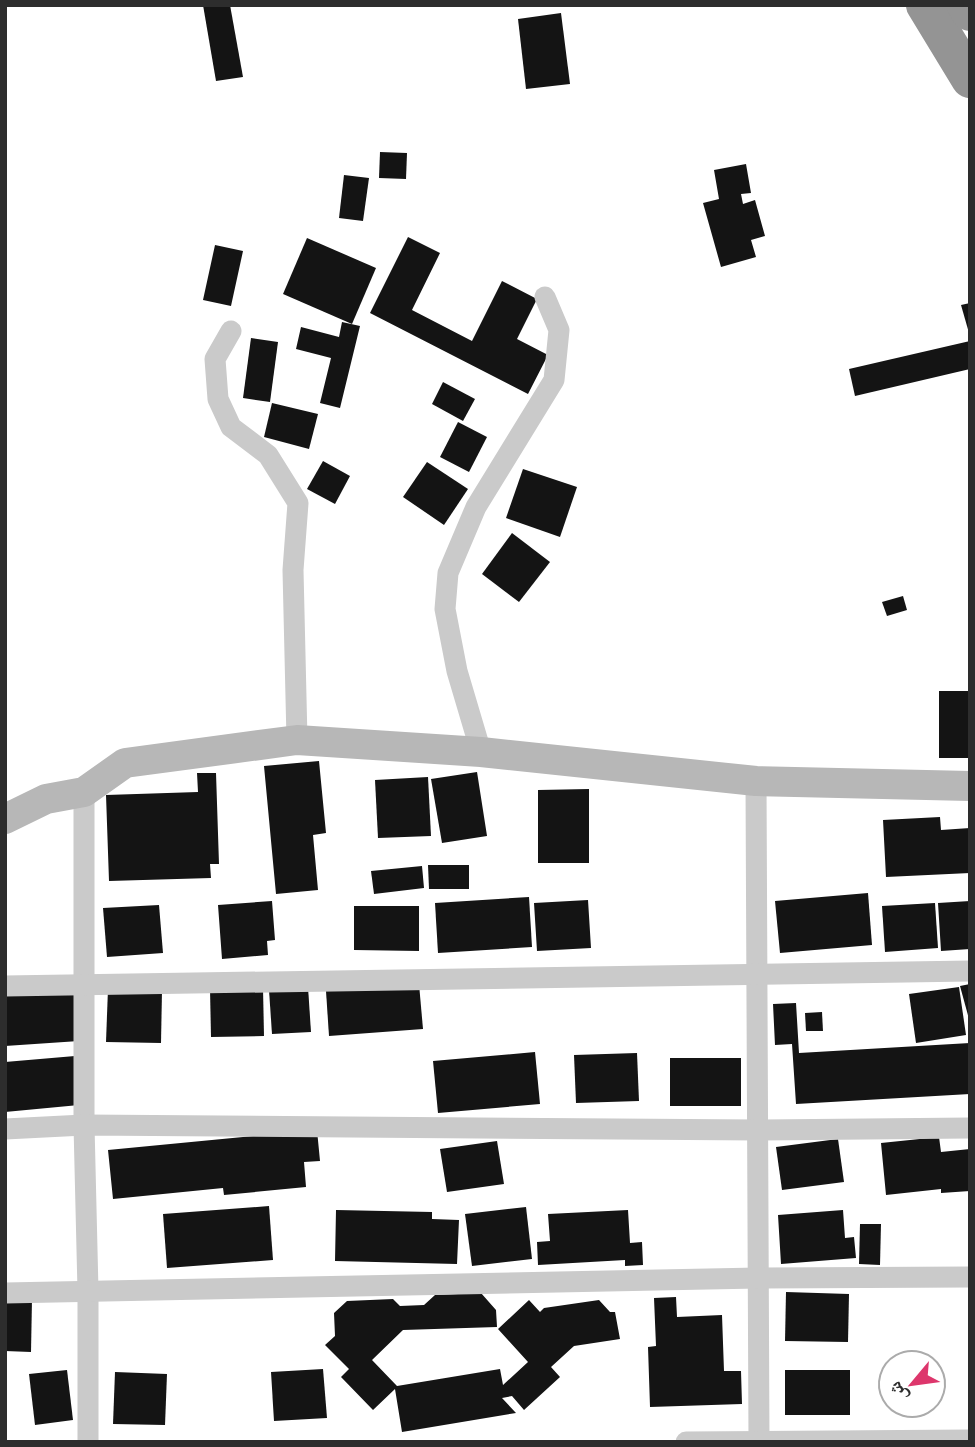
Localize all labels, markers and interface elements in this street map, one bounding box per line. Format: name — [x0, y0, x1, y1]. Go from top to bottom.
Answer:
north arrow — [877, 1349, 947, 1419]
text: ش — [882, 1378, 913, 1407]

